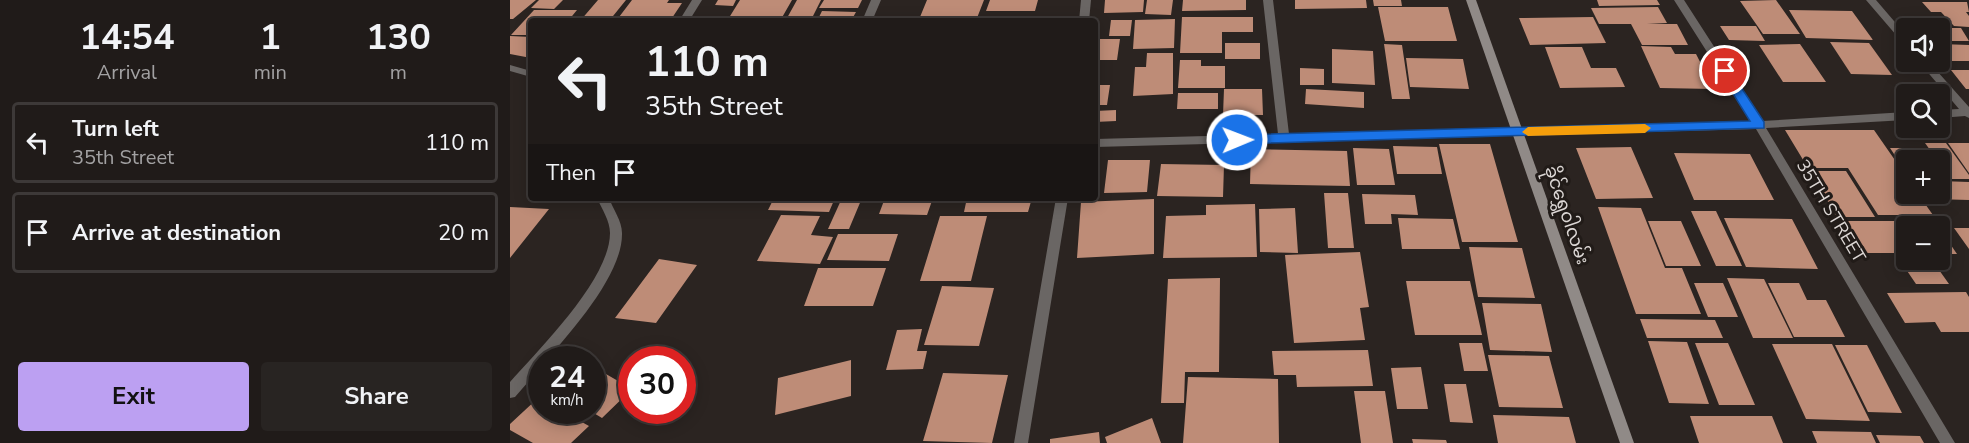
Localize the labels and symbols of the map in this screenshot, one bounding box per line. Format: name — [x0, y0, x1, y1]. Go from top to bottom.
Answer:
pin — [1699, 45, 1750, 96]
position arrow — [1205, 108, 1269, 172]
street label: 35TH STREET — [1791, 155, 1871, 267]
street label: ခိုင်ရွှေဝါလမ်း — [1536, 162, 1597, 269]
speed limit sign: 30 — [618, 346, 696, 424]

